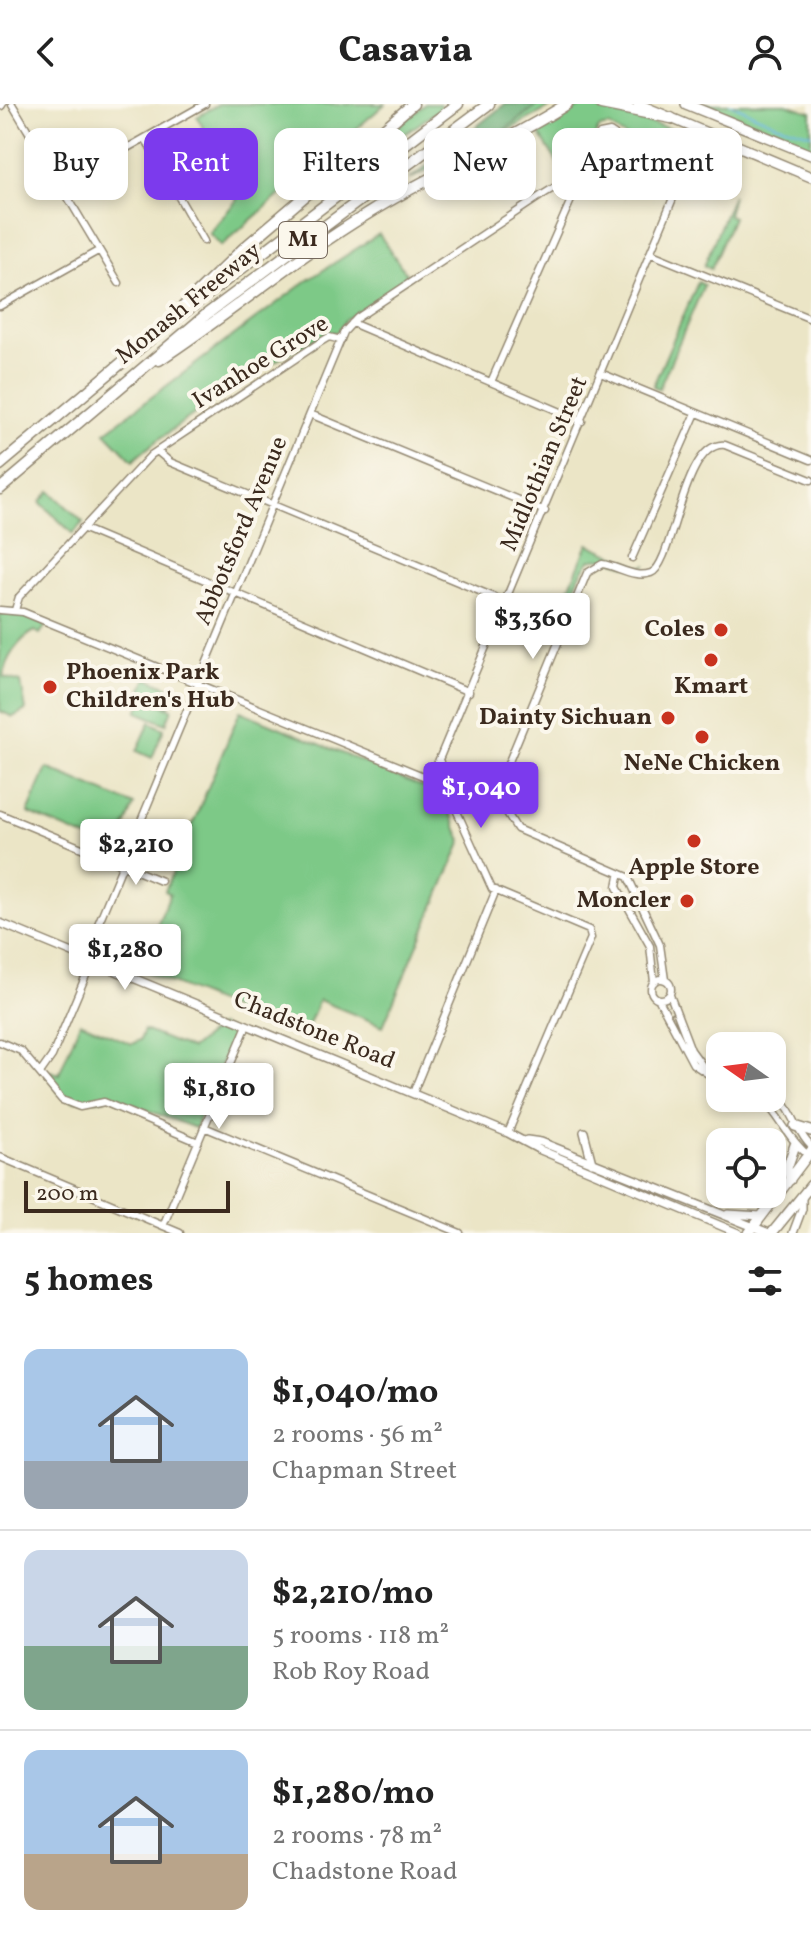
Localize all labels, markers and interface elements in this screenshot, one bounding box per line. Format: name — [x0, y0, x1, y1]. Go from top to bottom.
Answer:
text: Casavia — [338, 27, 473, 77]
icon: back — [24, 30, 68, 74]
icon: person — [743, 30, 787, 74]
chip: Buy — [24, 128, 128, 200]
chip: Rent — [144, 128, 258, 200]
chip: Filters — [274, 128, 408, 200]
chip: New — [424, 128, 536, 200]
chip: Apartment — [552, 128, 742, 200]
road number: M1 — [279, 222, 327, 258]
street label: Monash Freeway — [109, 235, 269, 373]
street label: Ivanhoe Grove — [186, 308, 336, 418]
street label: Midlothian Street — [493, 371, 597, 557]
street label: Abbotsford Avenue — [187, 431, 297, 631]
pin: $3,360 — [468, 593, 598, 661]
text: $3,360 — [494, 601, 572, 637]
place label: Coles — [644, 613, 705, 647]
marker: Coles — [712, 621, 730, 639]
marker: Kmart — [702, 651, 720, 669]
place label: Phoenix Park Children's Hub — [66, 656, 235, 718]
place label: Kmart — [674, 670, 748, 704]
marker: Phoenix Park Children's Hub — [41, 678, 59, 696]
place label: Dainty Sichuan — [479, 701, 652, 735]
marker: Dainty Sichuan — [659, 709, 677, 727]
marker: NeNe Chicken — [693, 728, 711, 746]
place label: NeNe Chicken — [624, 747, 780, 781]
pin: $1,040 — [416, 762, 546, 830]
text: $1,040 — [441, 770, 521, 806]
pin: $2,210 — [71, 819, 201, 887]
text: $2,210 — [98, 827, 174, 863]
marker: Apple Store — [685, 832, 703, 850]
place label: Apple Store — [629, 851, 759, 885]
place label: Moncler — [576, 884, 671, 918]
marker: Moncler — [678, 892, 696, 910]
pin: $1,280 — [60, 924, 190, 992]
text: $1,280 — [87, 932, 163, 968]
street label: Chadstone Road — [228, 983, 400, 1079]
north arrow — [706, 1032, 786, 1112]
map controls — [706, 1032, 786, 1208]
pin: $1,810 — [154, 1063, 284, 1131]
text: $1,810 — [182, 1071, 256, 1107]
button: locate — [706, 1128, 786, 1208]
scale bar — [24, 1177, 230, 1213]
text: 200 m — [36, 1179, 98, 1210]
text: 5 homes — [24, 1258, 154, 1305]
icon: filters — [743, 1259, 787, 1303]
text: $1,040/mo — [272, 1370, 439, 1417]
icon: home — [88, 1381, 184, 1477]
text: 2 rooms · 56 m² — [272, 1417, 443, 1453]
text: Chapman Street — [272, 1453, 457, 1489]
text: $2,210/mo — [272, 1571, 434, 1618]
icon: home — [88, 1582, 184, 1678]
text: 5 rooms · 118 m² — [272, 1618, 449, 1654]
text: Rob Roy Road — [272, 1654, 430, 1690]
text: $1,280/mo — [272, 1771, 434, 1818]
icon: home — [88, 1782, 184, 1878]
text: 2 rooms · 78 m² — [272, 1818, 442, 1854]
text: Chadstone Road — [272, 1854, 458, 1890]

